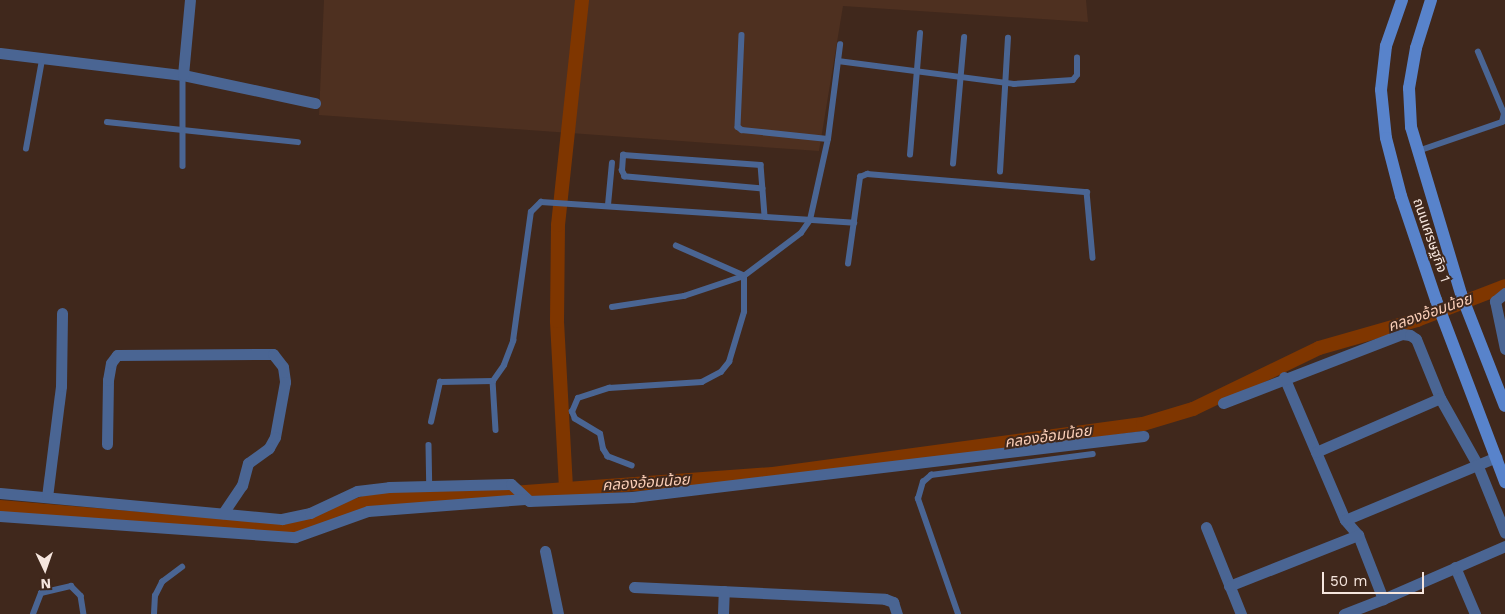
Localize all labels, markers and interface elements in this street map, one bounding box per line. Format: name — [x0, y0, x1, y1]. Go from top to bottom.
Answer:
street label: ถนนเศรษฐกิจ 1 — [1410, 196, 1454, 284]
water label: คลองอ้อมน้อย — [1386, 290, 1474, 336]
water label: คลองอ้อมน้อย — [1003, 422, 1093, 452]
water label: คลองอ้อมน้อย — [602, 471, 690, 495]
north arrow — [20, 544, 70, 594]
scale bar — [1325, 562, 1428, 594]
text: 50 m — [1330, 572, 1367, 590]
text: N — [40, 576, 51, 592]

